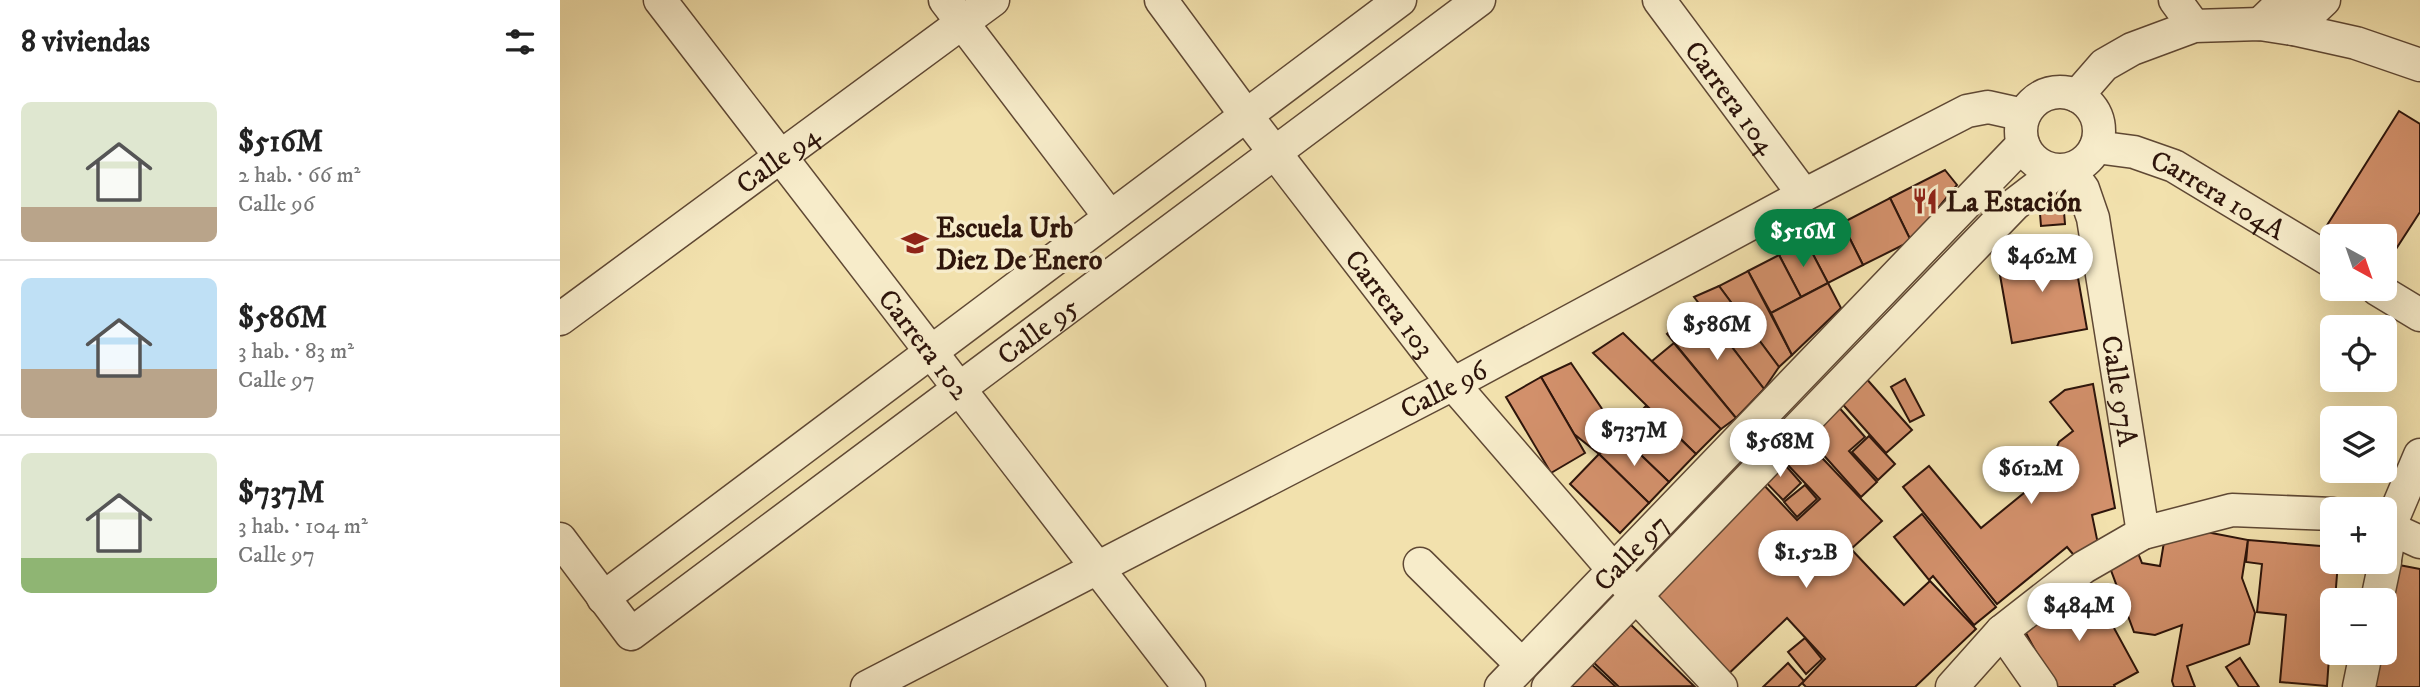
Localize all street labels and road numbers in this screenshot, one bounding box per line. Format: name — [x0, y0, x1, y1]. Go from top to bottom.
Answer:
street label: Carrera 104 — [1676, 34, 1784, 162]
street label: Calle 94 — [730, 117, 828, 202]
street label: Carrera 104A — [2146, 143, 2292, 249]
street label: Carrera 103 — [1337, 243, 1442, 365]
street label: Carrera 102 — [870, 282, 977, 407]
street label: Calle 95 — [991, 290, 1086, 373]
street label: Calle 97A — [2093, 333, 2145, 450]
street label: Calle 96 — [1395, 352, 1495, 427]
street label: Calle 97 — [1587, 507, 1677, 599]

